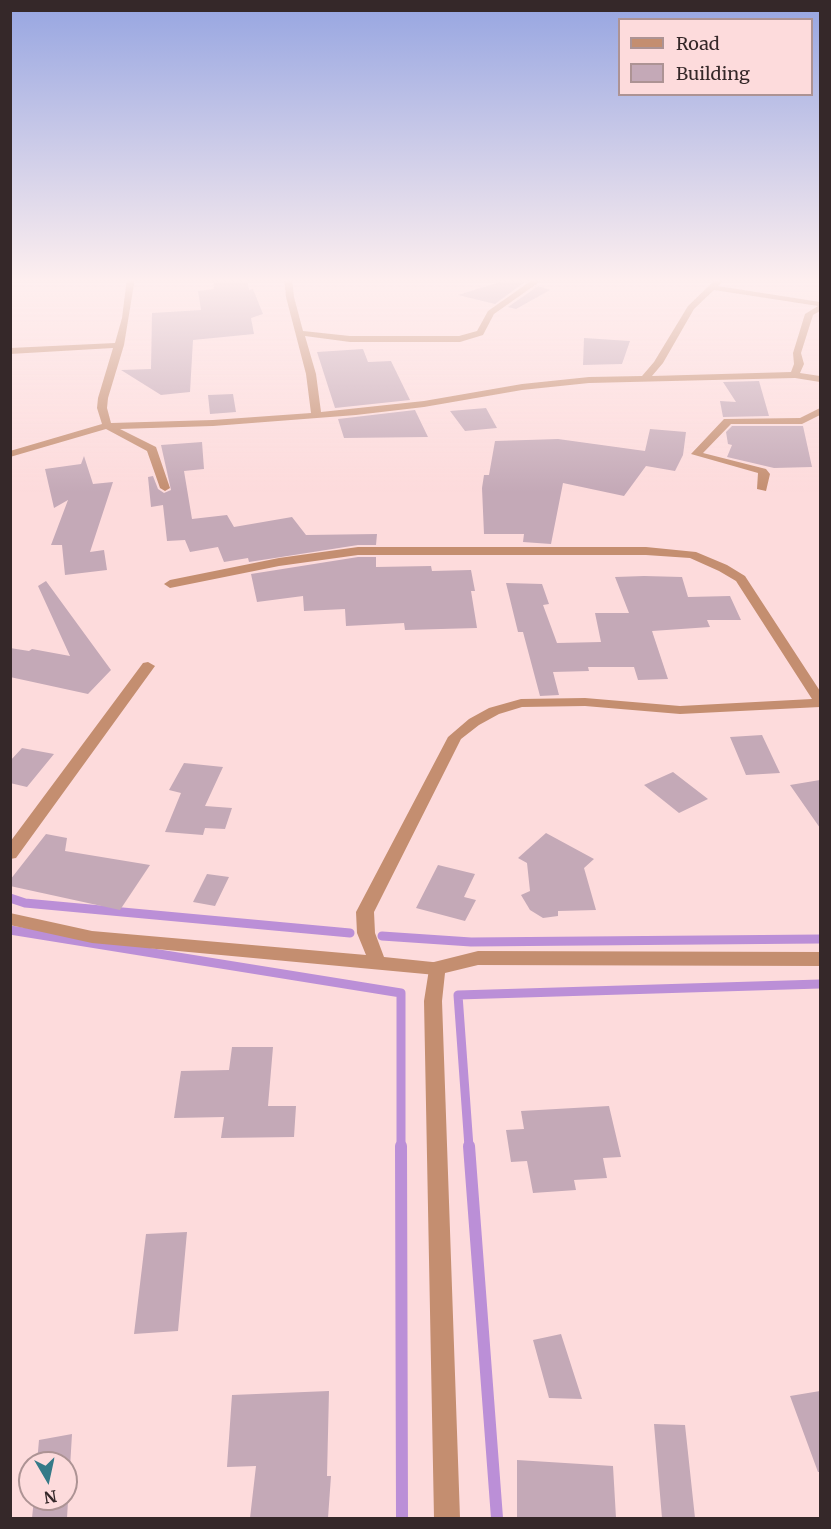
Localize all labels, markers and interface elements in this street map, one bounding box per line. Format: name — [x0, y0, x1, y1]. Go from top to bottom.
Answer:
legend — [618, 18, 813, 96]
text: Road — [676, 32, 720, 55]
text: Building — [676, 62, 750, 85]
north arrow — [18, 1451, 78, 1511]
text: N — [43, 1486, 58, 1508]

